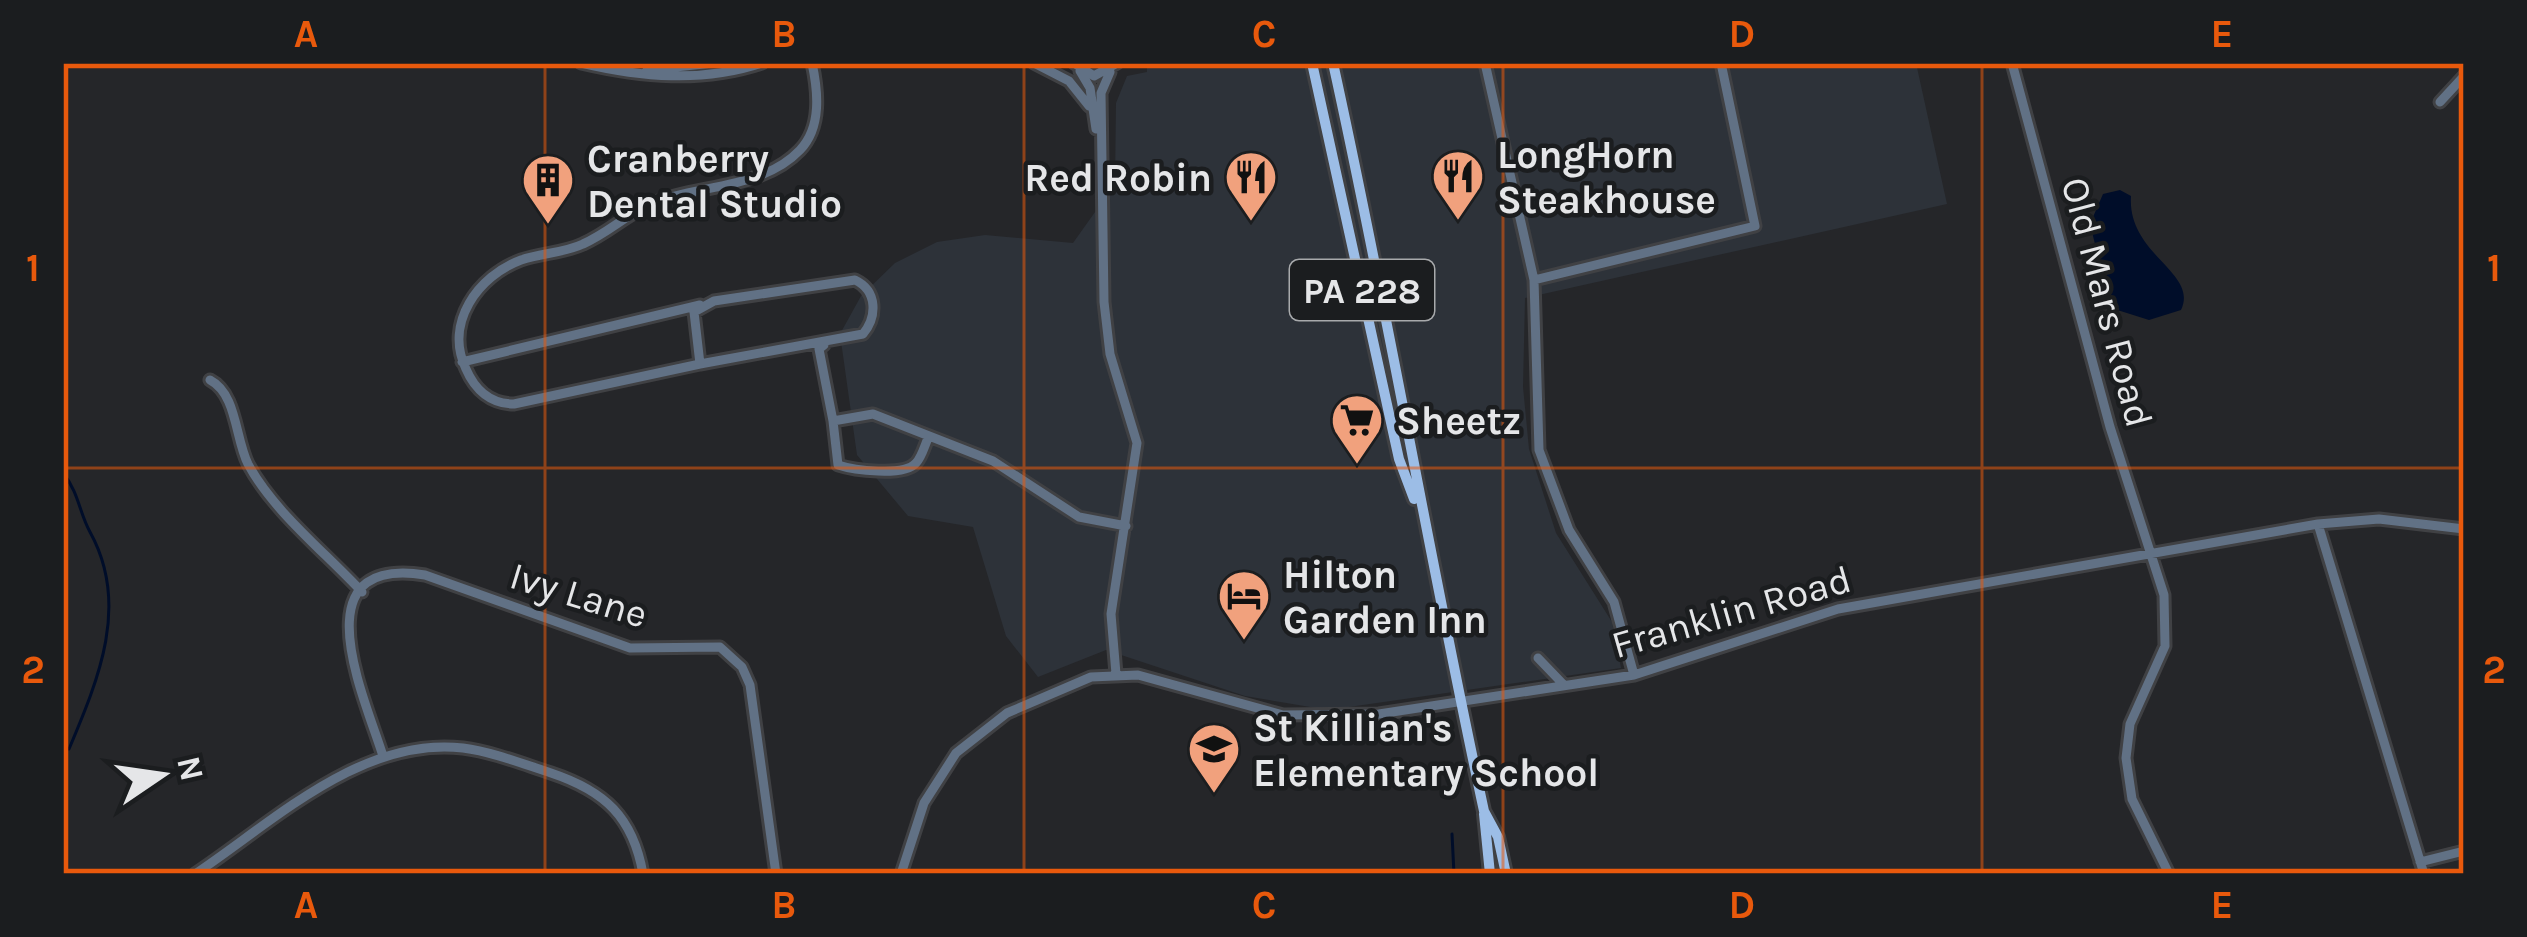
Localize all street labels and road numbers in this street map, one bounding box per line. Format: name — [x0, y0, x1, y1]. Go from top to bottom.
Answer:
street label: Old Mars Road — [2052, 172, 2162, 432]
road number: PA 228 — [1290, 260, 1434, 320]
street label: Ivy Lane — [504, 552, 653, 638]
street label: Franklin Road — [1606, 556, 1856, 668]

